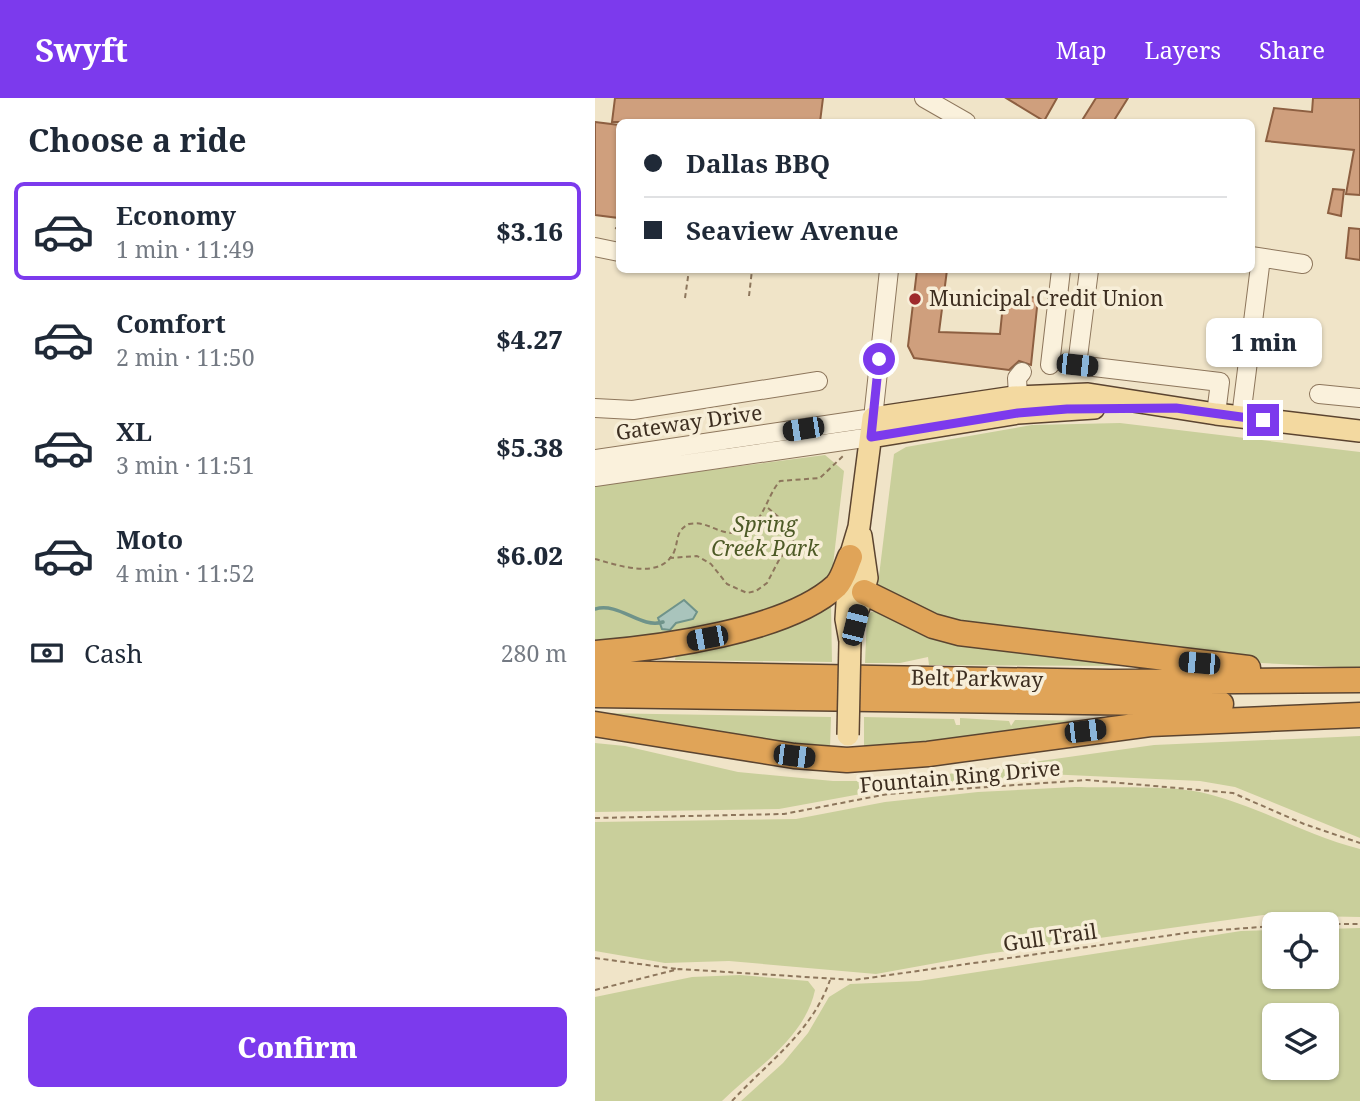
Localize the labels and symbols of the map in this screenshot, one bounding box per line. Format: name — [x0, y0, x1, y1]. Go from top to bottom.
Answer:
place label: Municipal Credit Union — [929, 284, 1164, 312]
marker: Municipal Credit Union — [907, 291, 923, 307]
callout: 1 min — [1205, 318, 1321, 368]
route start — [863, 343, 895, 375]
car — [1056, 352, 1099, 378]
street label: Gateway Drive — [614, 398, 764, 446]
route end — [1247, 404, 1279, 436]
car — [781, 415, 826, 443]
park label: Spring Creek Park — [711, 510, 820, 562]
car — [840, 602, 871, 648]
car — [685, 624, 730, 652]
car — [1178, 651, 1221, 675]
street label: Belt Parkway — [911, 663, 1044, 693]
car — [1063, 718, 1108, 744]
car — [772, 743, 817, 769]
street label: Fountain Ring Drive — [858, 753, 1062, 799]
street label: Gull Trail — [1001, 917, 1099, 957]

